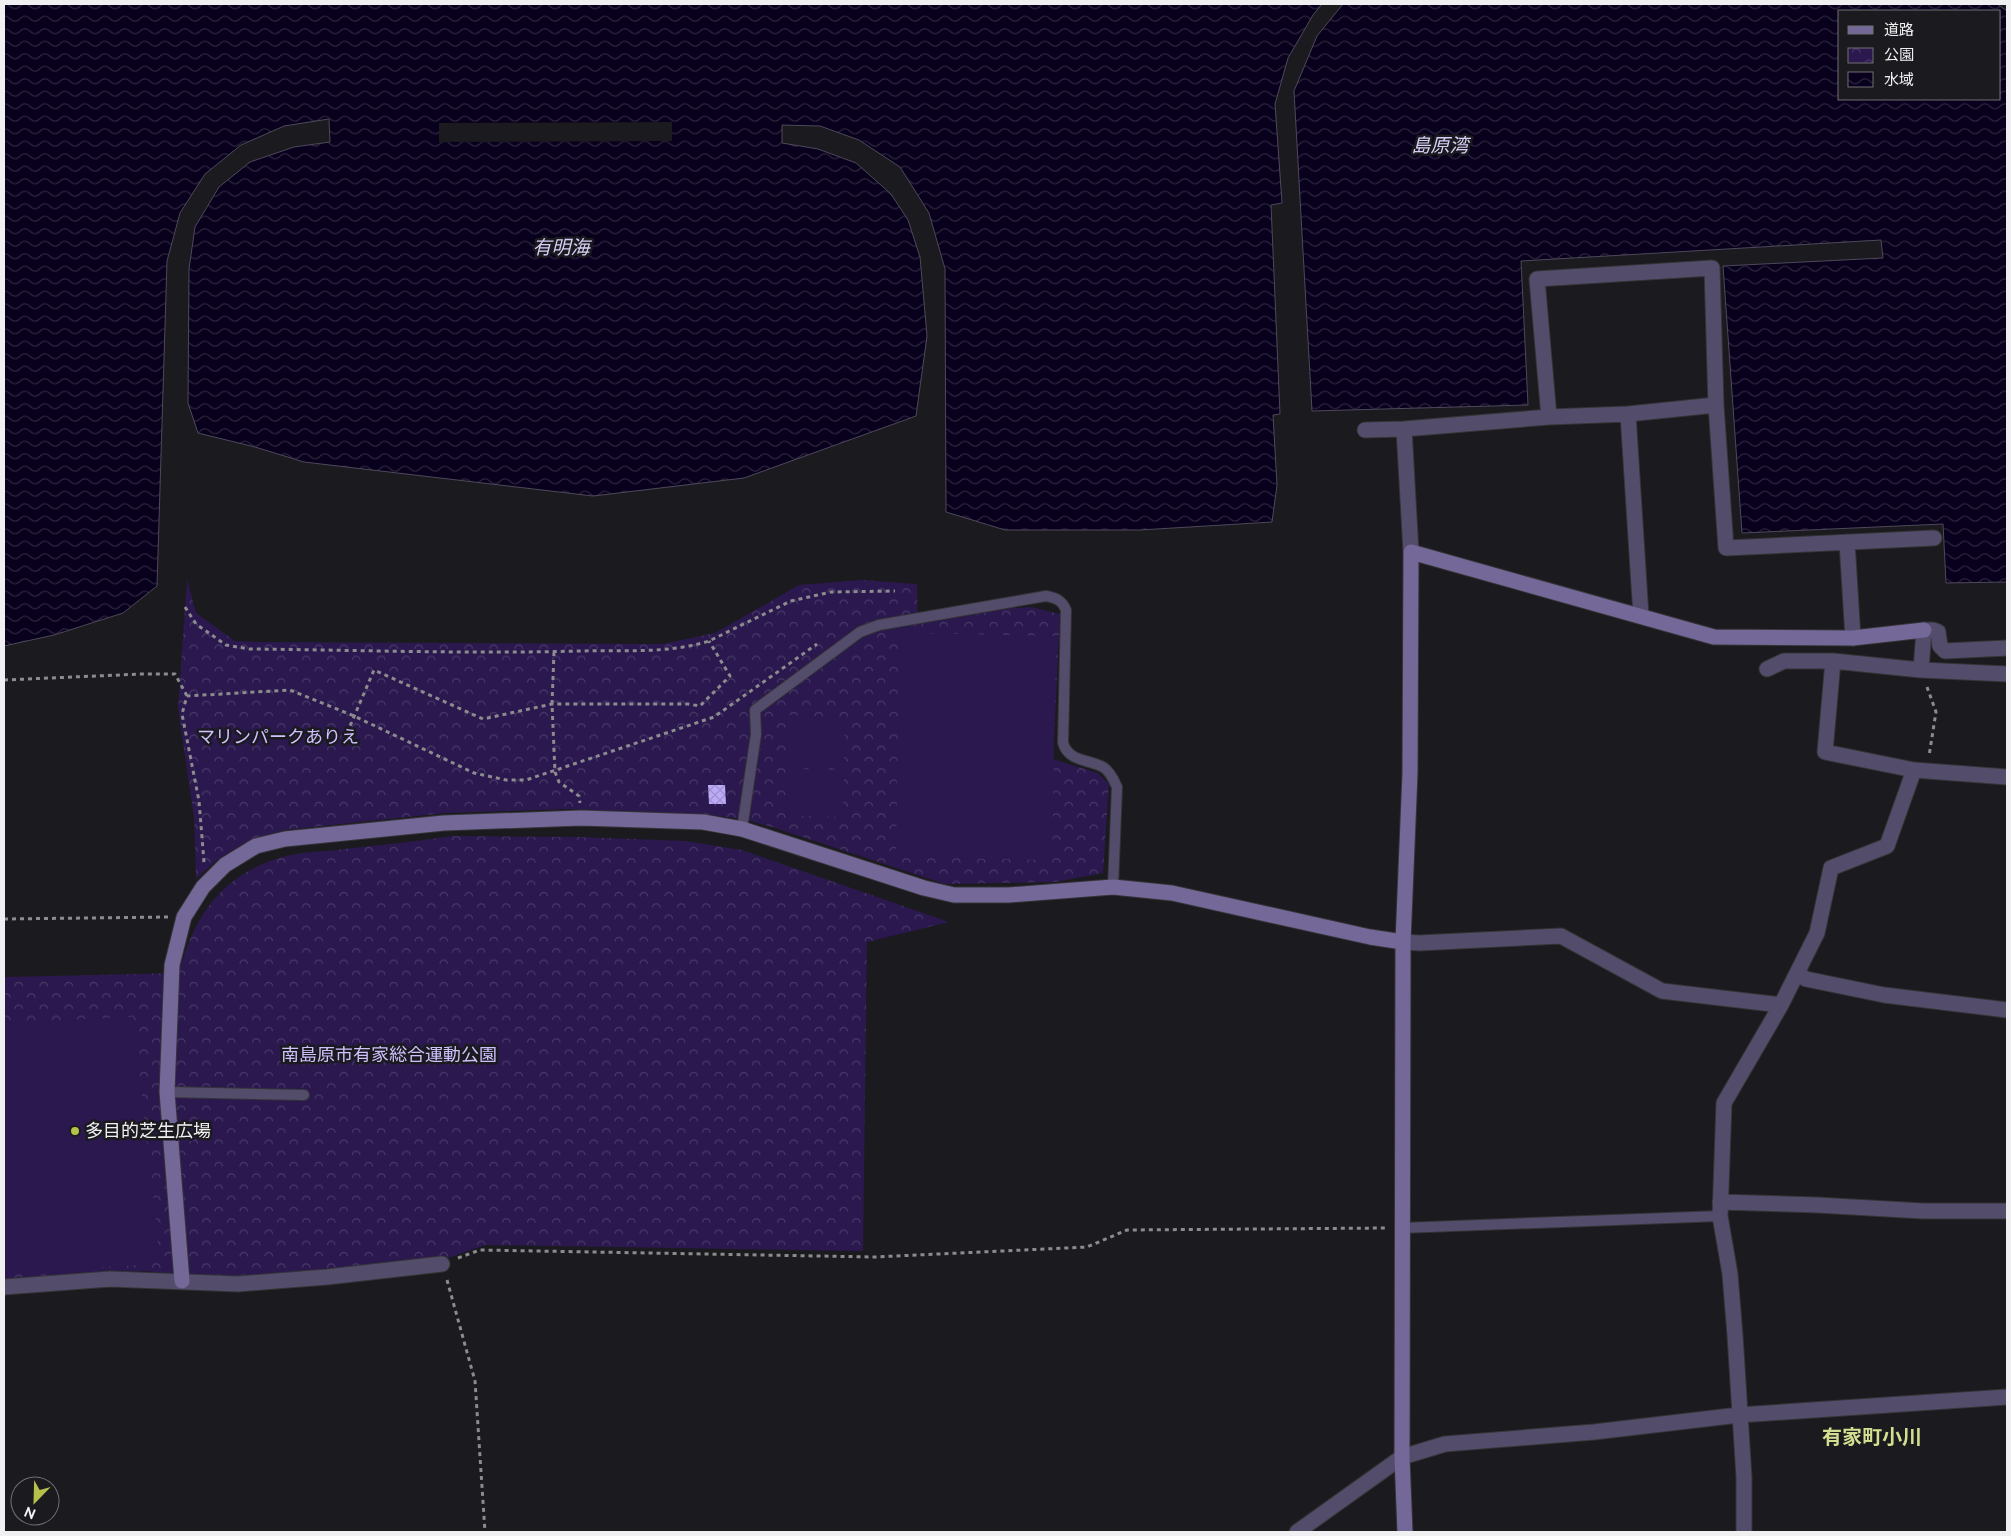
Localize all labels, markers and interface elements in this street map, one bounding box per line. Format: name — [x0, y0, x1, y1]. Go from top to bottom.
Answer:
legend — [1838, 10, 2001, 100]
text: 道路 — [1884, 21, 1914, 39]
text: 公園 — [1884, 46, 1914, 64]
text: 水域 — [1884, 71, 1914, 89]
water label: 島原湾 — [1411, 134, 1471, 156]
water label: 有明海 — [532, 236, 592, 258]
park label: マリンパークありえ — [197, 726, 359, 747]
park label: 南島原市有家総合運動公園 — [281, 1044, 497, 1065]
place label: 多目的芝生広場 — [85, 1120, 211, 1141]
marker: 多目的芝生広場 — [69, 1125, 81, 1137]
district label: 有家町小川 — [1822, 1425, 1922, 1449]
north arrow — [10, 1476, 60, 1526]
text: N — [22, 1504, 38, 1522]

